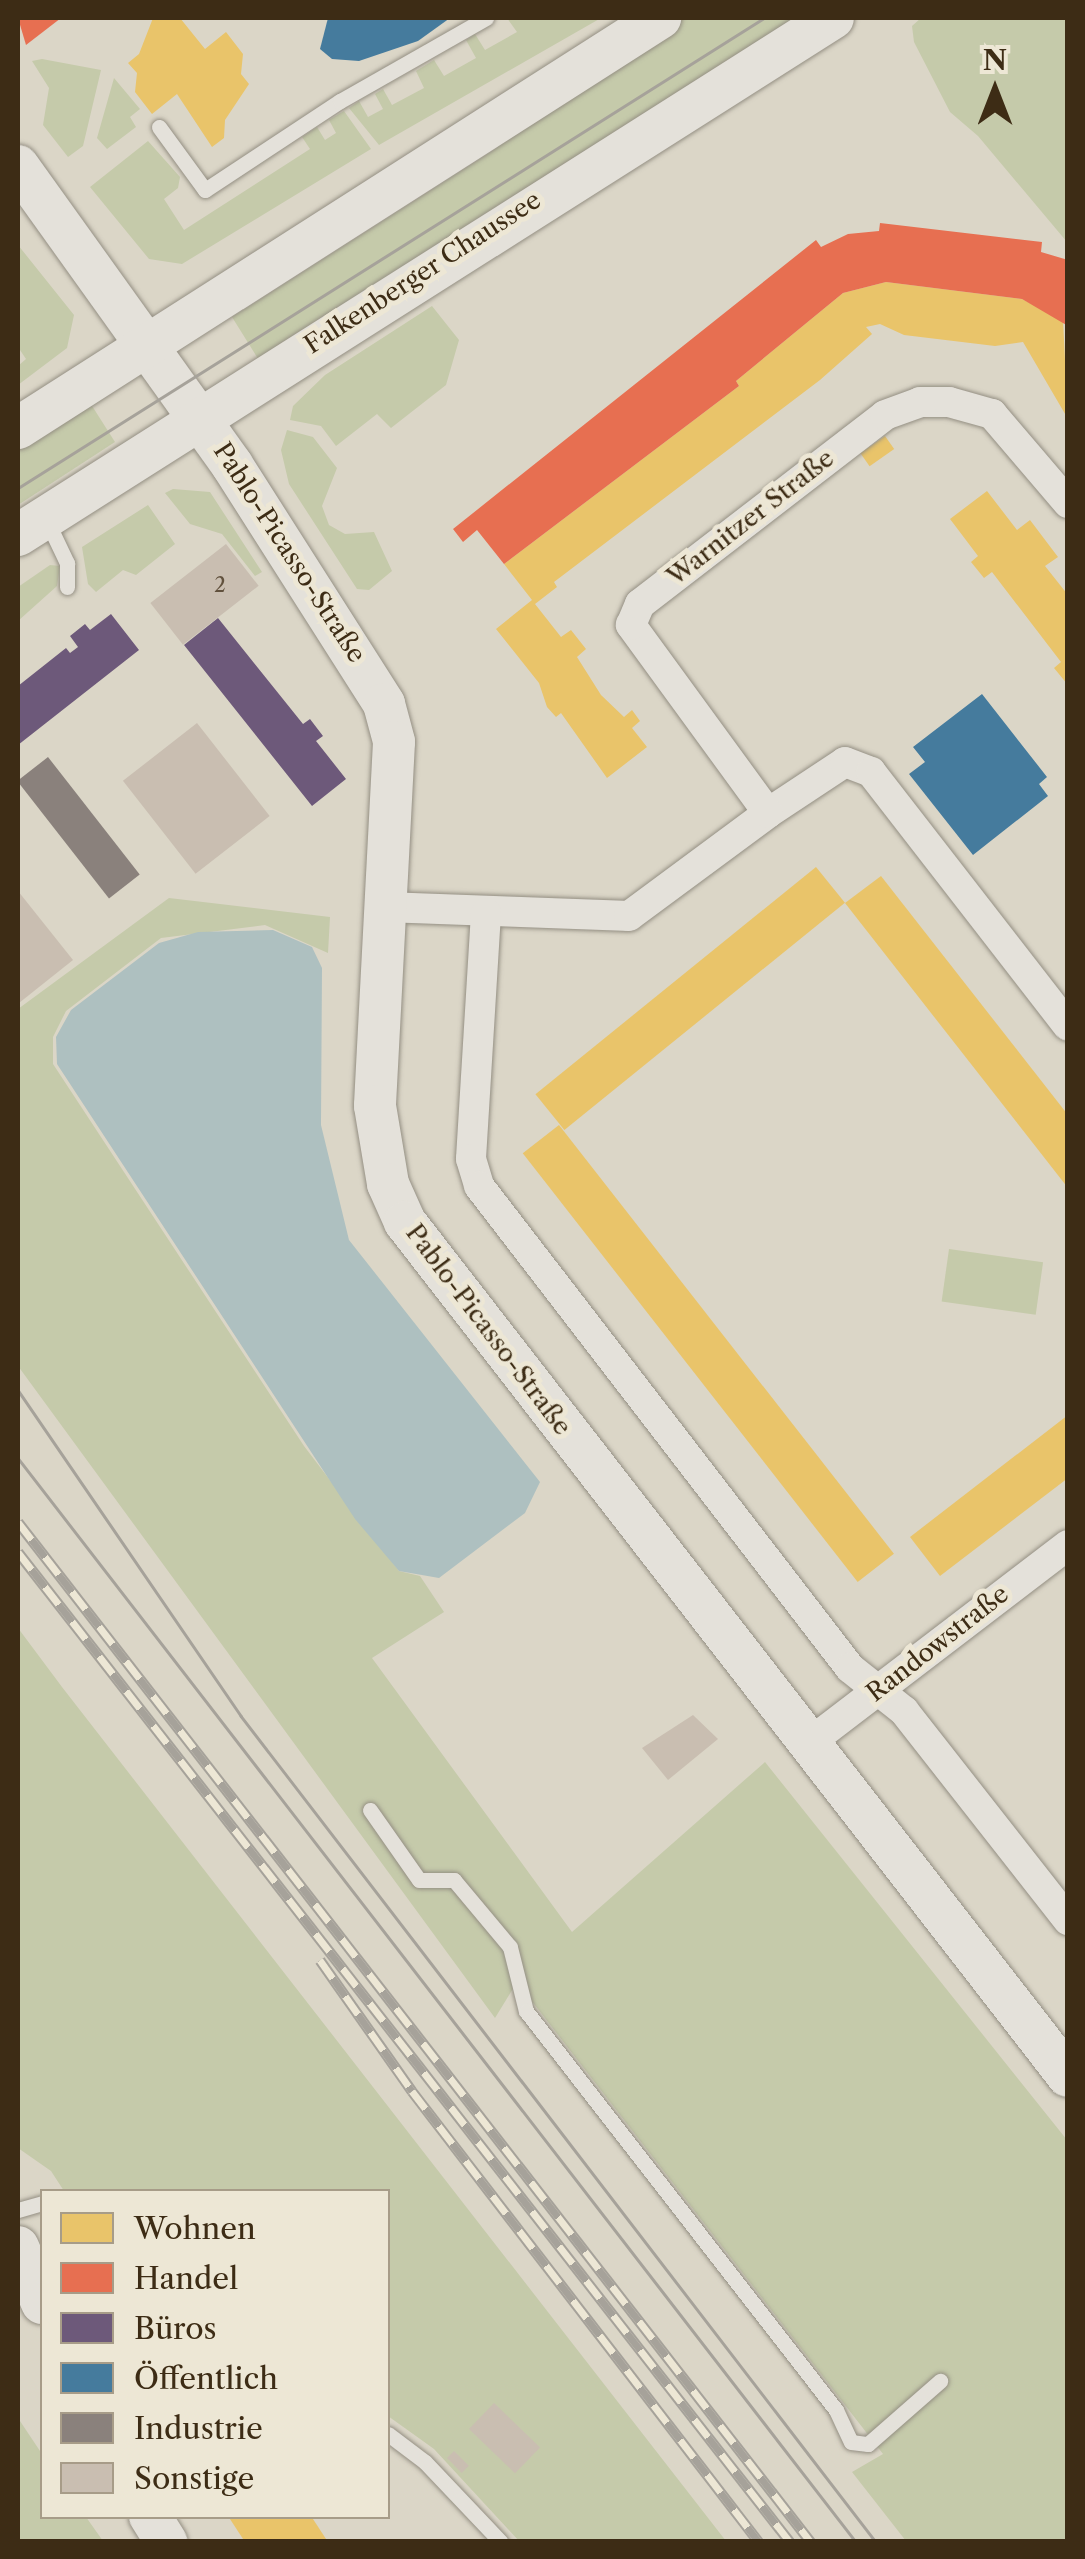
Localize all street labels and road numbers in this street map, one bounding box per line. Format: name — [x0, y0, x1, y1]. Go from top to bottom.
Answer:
street label: Falkenberger Chaussee — [299, 185, 547, 361]
street label: Pablo-Picasso-Straße — [207, 437, 371, 669]
street label: Warnitzer Straße — [661, 443, 841, 593]
street label: Pablo-Picasso-Straße — [399, 1219, 577, 1441]
street label: Randowstraße — [861, 1579, 1015, 1709]

